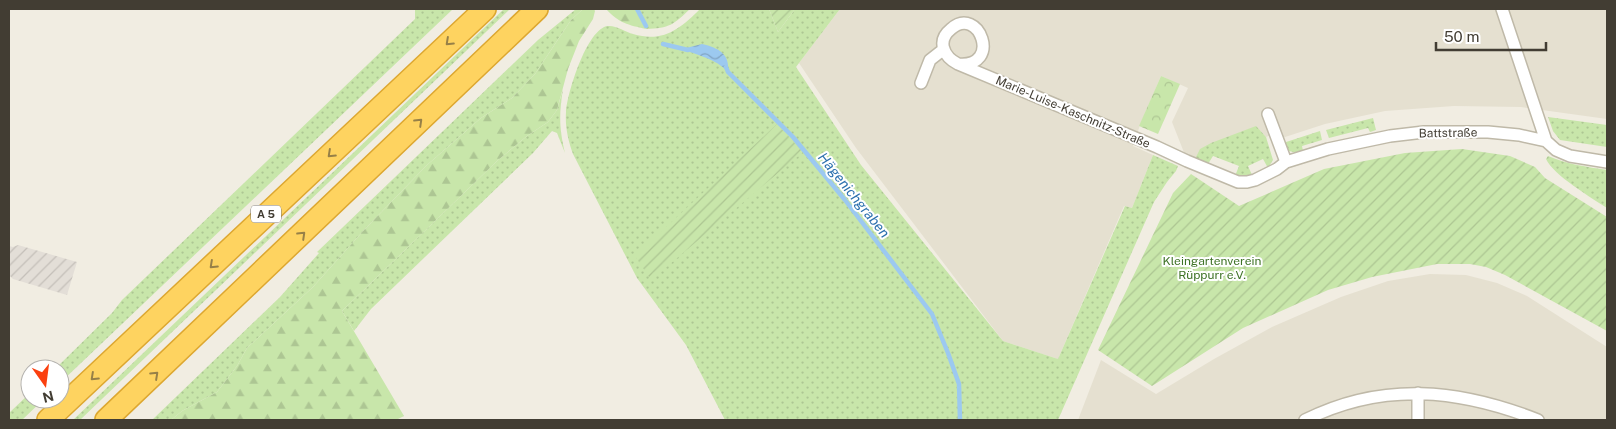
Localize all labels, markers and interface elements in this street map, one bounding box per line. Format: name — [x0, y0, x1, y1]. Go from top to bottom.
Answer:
scale bar — [1436, 20, 1546, 52]
text: 50 m — [1444, 28, 1479, 45]
one-way arrow — [446, 36, 455, 45]
street label: Marie-Luise-Kaschnitz-Straße — [994, 73, 1153, 151]
one-way arrow — [413, 119, 422, 128]
street label: Battstraße — [1419, 125, 1478, 141]
one-way arrow — [327, 148, 336, 157]
water label: Hägenichgraben — [815, 149, 893, 241]
road number: A 5 — [251, 205, 281, 222]
one-way arrow — [296, 231, 305, 240]
park label: Kleingartenverein Rüppurr e.V. — [1163, 254, 1262, 282]
one-way arrow — [209, 259, 218, 268]
north arrow — [20, 359, 70, 409]
one-way arrow — [91, 371, 100, 380]
one-way arrow — [149, 372, 158, 381]
text: N — [41, 388, 55, 406]

